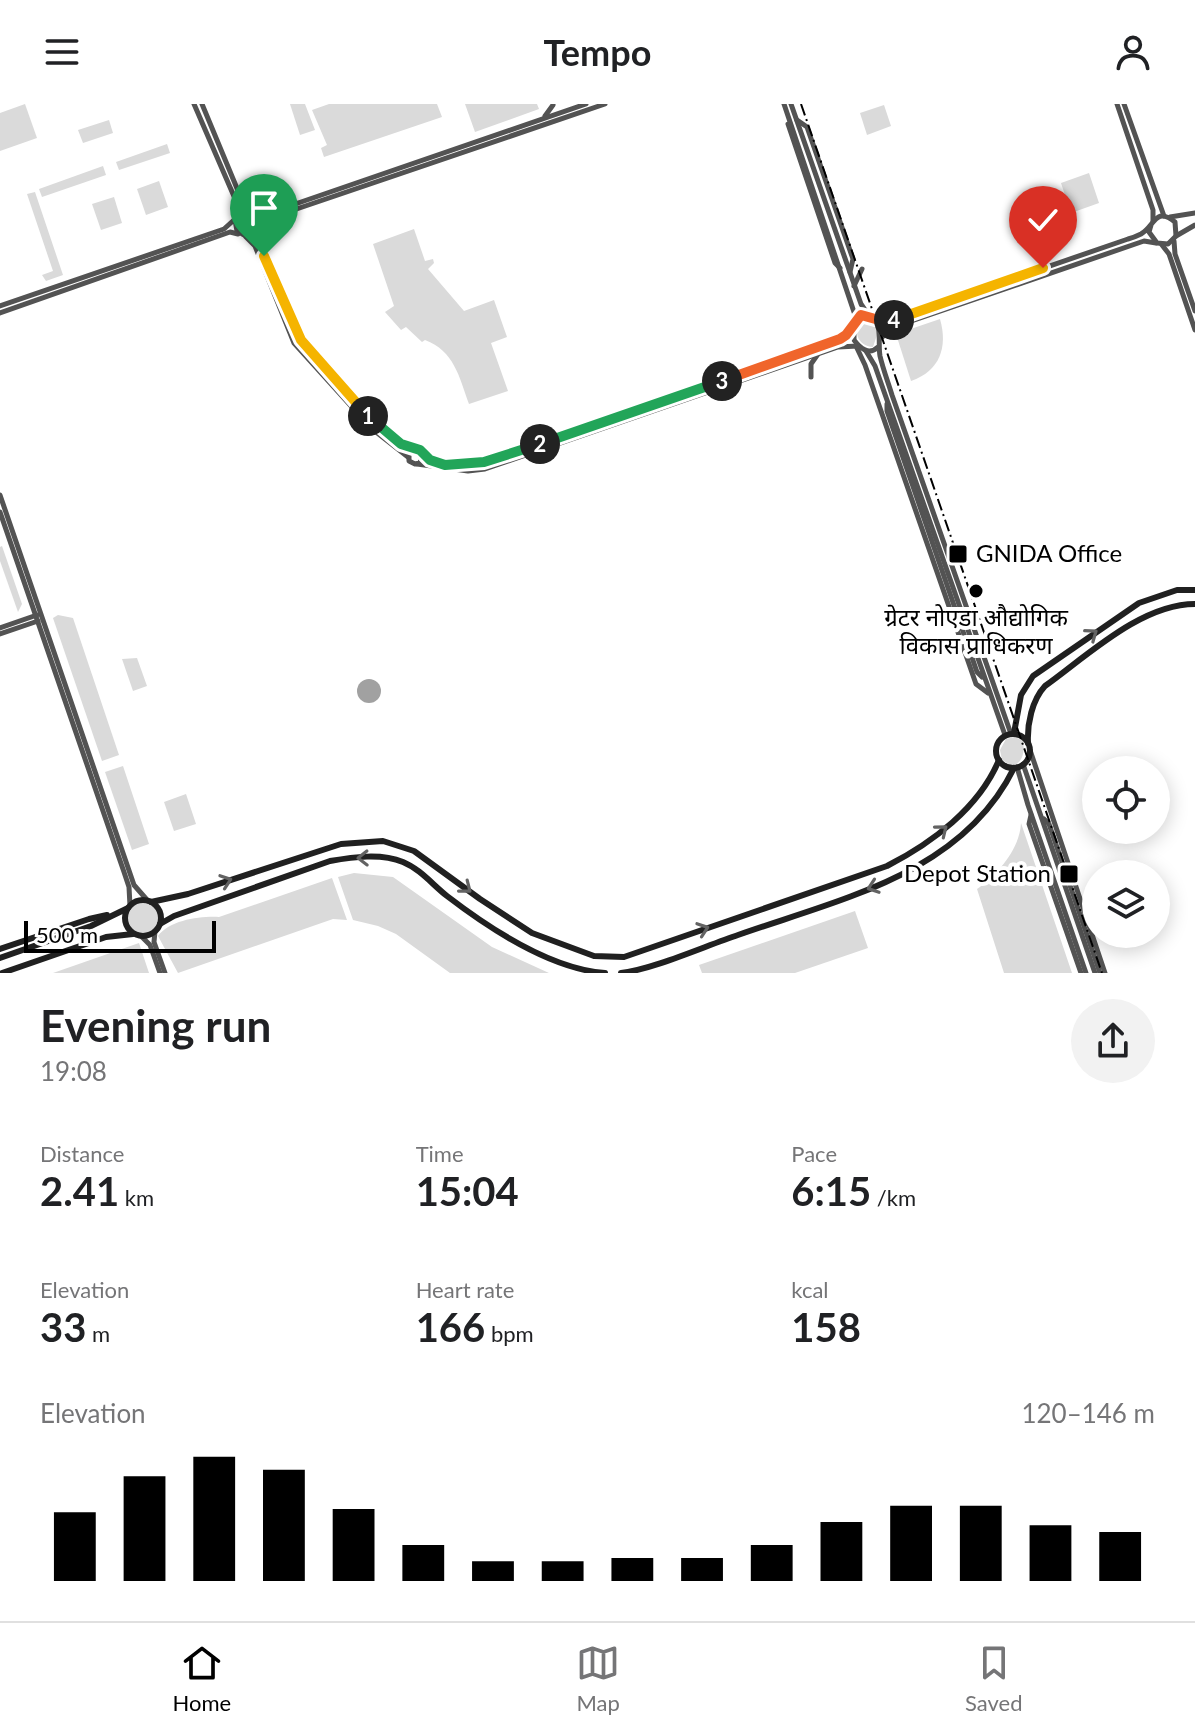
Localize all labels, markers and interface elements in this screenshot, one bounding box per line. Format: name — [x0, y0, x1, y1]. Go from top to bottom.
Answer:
icon: menu — [40, 30, 84, 74]
text: Tempo — [544, 30, 651, 74]
icon: person — [1111, 30, 1155, 74]
pin — [230, 174, 298, 256]
icon: arrive — [242, 186, 286, 230]
pin — [1009, 186, 1077, 268]
icon: check — [1021, 198, 1065, 242]
pin: 4 — [874, 300, 914, 340]
text: 4 — [888, 306, 900, 333]
pin: 3 — [702, 361, 742, 401]
text: 3 — [716, 367, 728, 394]
pin: 1 — [348, 396, 388, 436]
text: 1 — [362, 402, 374, 429]
pin: 2 — [520, 424, 560, 464]
text: 2 — [534, 430, 546, 457]
place label: GNIDA Office — [976, 538, 1122, 567]
marker: GNIDA Office — [947, 543, 969, 565]
marker: ग्रेटर नोएडा औद्योगिक विकास प्राधिकरण — [967, 582, 985, 600]
place label: ग्रेटर नोएडा औद्योगिक विकास प्राधिकरण — [884, 602, 1068, 659]
one-way arrow — [1083, 629, 1098, 644]
map controls — [1082, 756, 1170, 948]
button: locate — [1082, 756, 1170, 844]
one-way arrow — [933, 825, 947, 840]
one-way arrow — [356, 849, 369, 867]
place label: Depot Station — [904, 858, 1051, 887]
button: layers — [1082, 860, 1170, 948]
marker: Depot Station — [1058, 863, 1080, 885]
one-way arrow — [218, 875, 232, 891]
one-way arrow — [866, 878, 880, 894]
one-way arrow — [457, 879, 472, 893]
scale bar — [24, 917, 216, 953]
text: 500 m — [36, 921, 98, 948]
one-way arrow — [696, 923, 710, 939]
text: Evening run — [40, 999, 271, 1051]
button: share — [1071, 999, 1155, 1083]
text: 19:08 — [40, 1055, 107, 1087]
text: Distance — [40, 1140, 124, 1167]
text: Time — [416, 1140, 464, 1167]
text: Pace — [791, 1140, 837, 1167]
text: 2.41 — [40, 1167, 119, 1215]
text: 15:04 — [416, 1167, 519, 1215]
text: 6:15 — [791, 1167, 871, 1215]
text: km — [119, 1184, 154, 1211]
text: /km — [871, 1184, 916, 1211]
text: Elevation — [40, 1276, 129, 1303]
text: Heart rate — [416, 1276, 514, 1303]
text: kcal — [791, 1276, 829, 1303]
text: 33 — [40, 1303, 86, 1351]
text: 166 — [416, 1303, 485, 1351]
text: 158 — [791, 1303, 861, 1351]
text: m — [86, 1320, 110, 1347]
text: bpm — [485, 1320, 534, 1347]
text: Elevation — [40, 1397, 146, 1429]
text: 120–146 m — [1021, 1397, 1155, 1429]
tab: Home — [172, 1641, 231, 1716]
tab: Map — [576, 1641, 620, 1716]
tab: Saved — [965, 1641, 1022, 1716]

